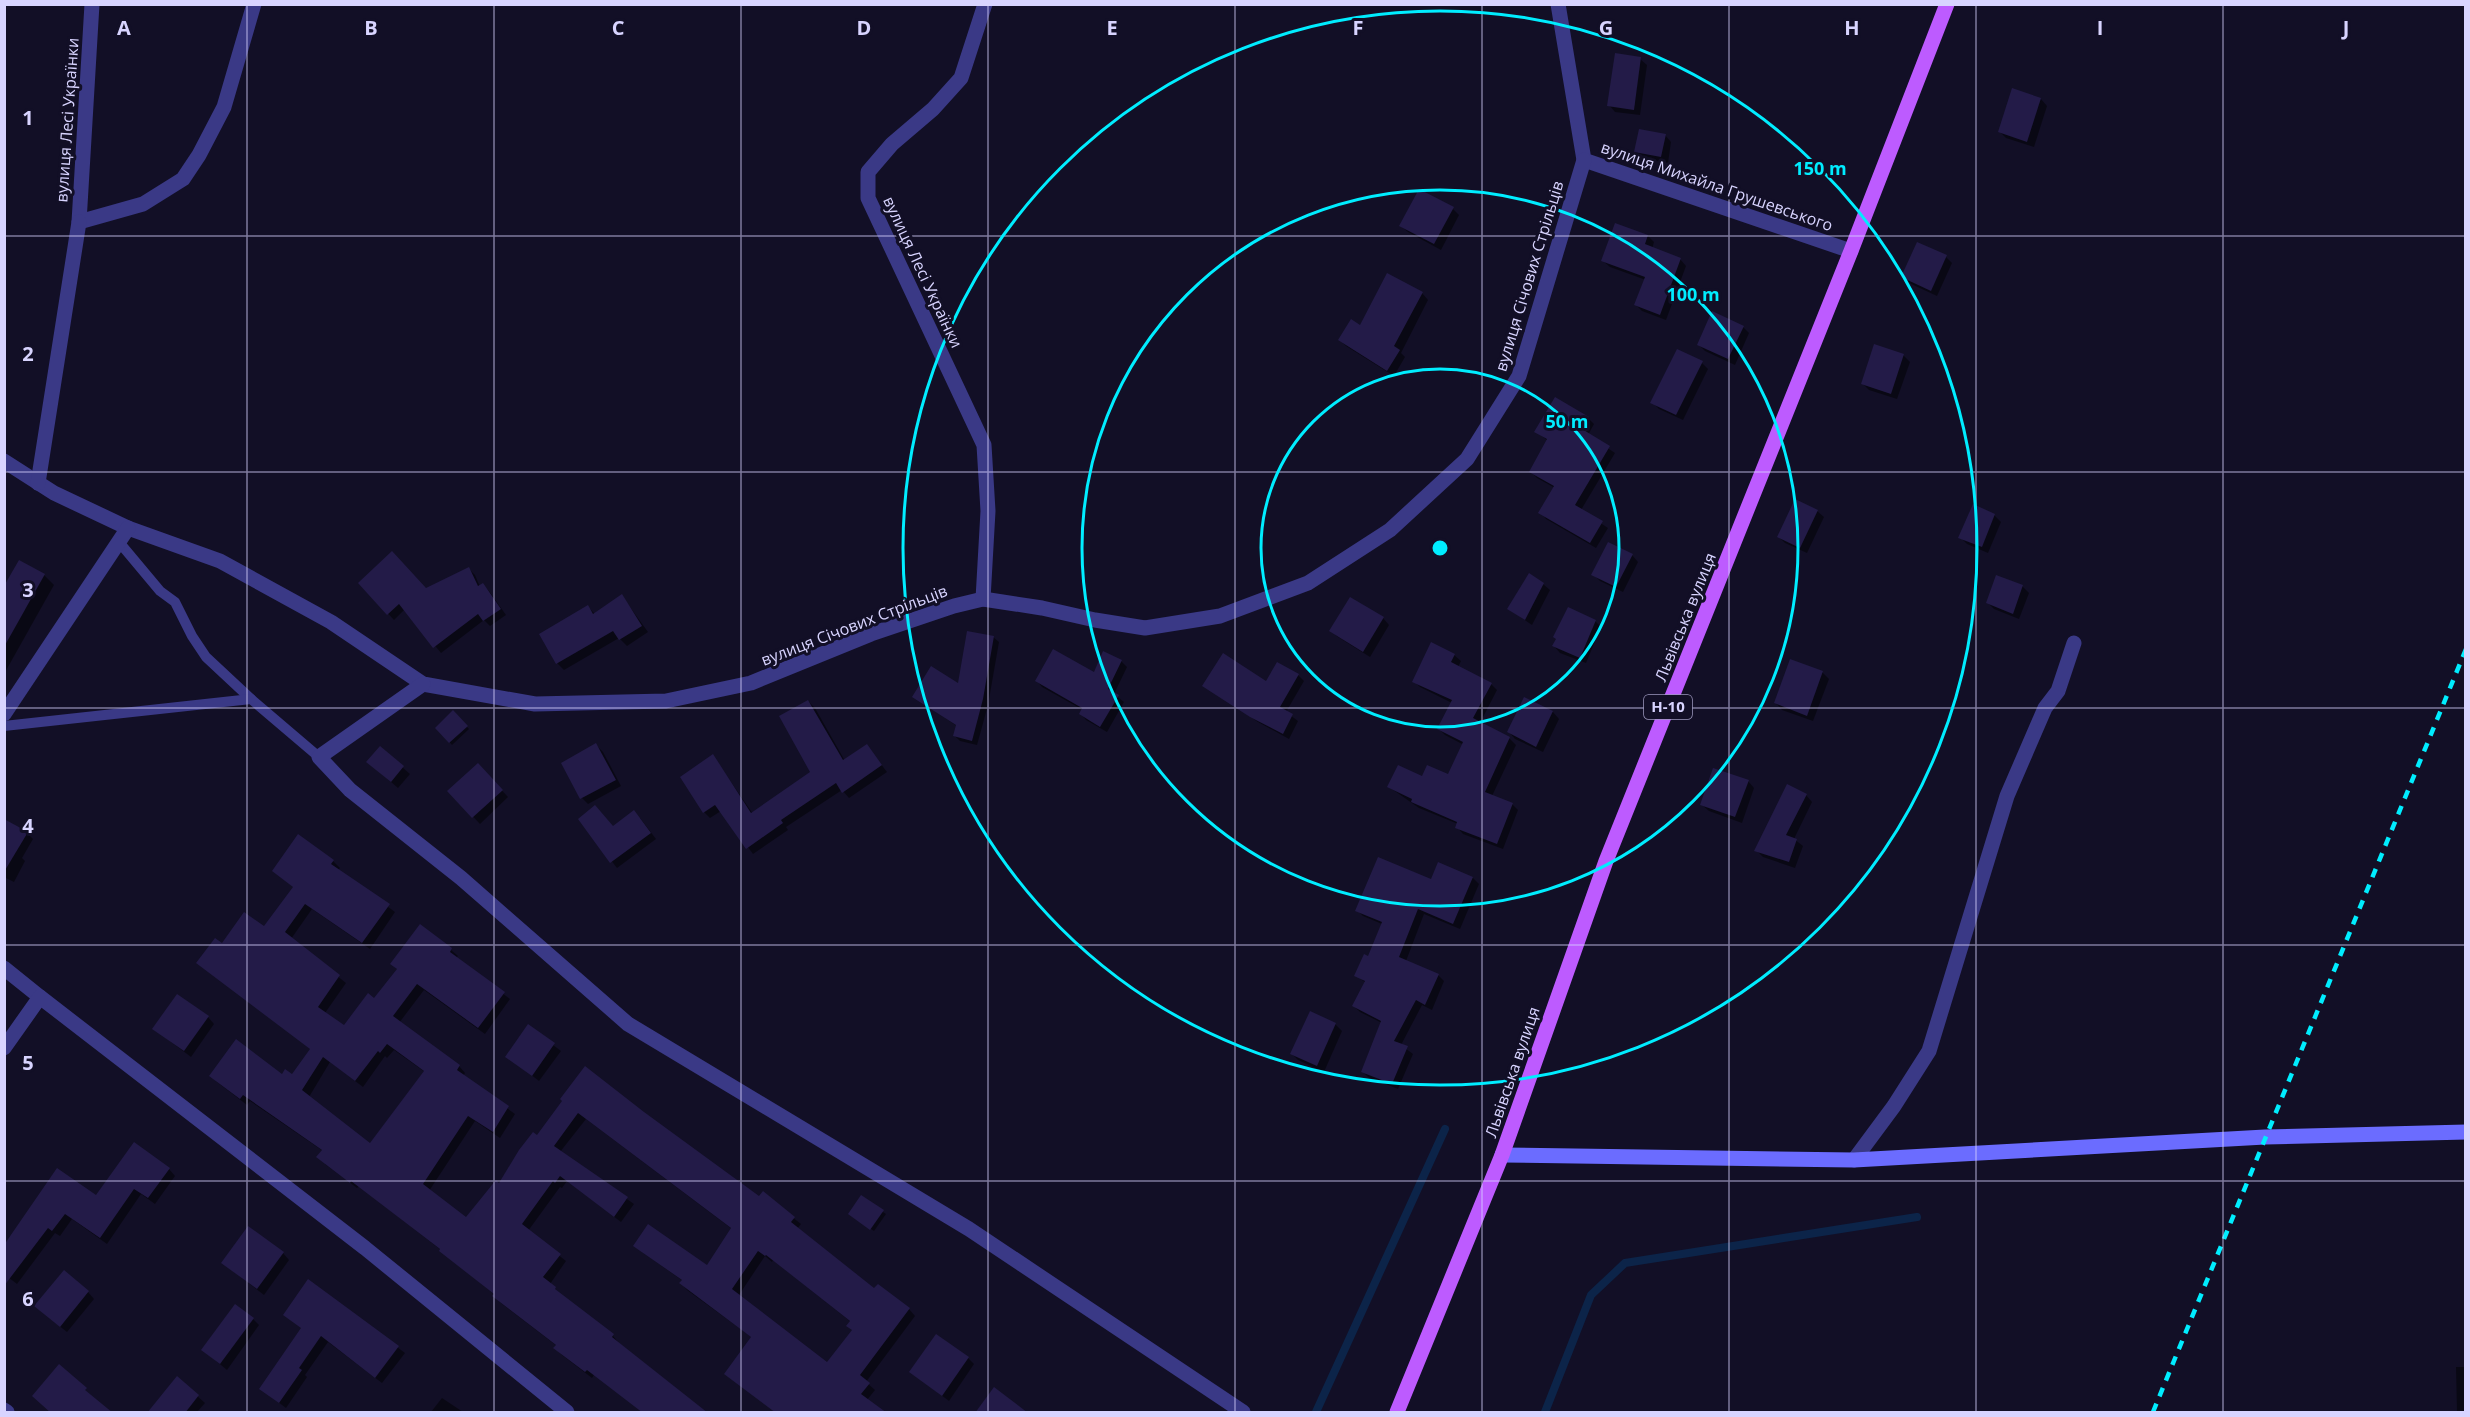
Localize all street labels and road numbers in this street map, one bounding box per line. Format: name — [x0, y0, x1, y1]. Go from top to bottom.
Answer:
street label: вулиця Лесі Українки — [50, 37, 84, 203]
street label: вулиця Михайла Грушевського — [1598, 136, 1836, 236]
street label: вулиця Січових Стрільців — [1490, 178, 1568, 374]
street label: вулиця Лесі Українки — [878, 193, 968, 351]
street label: Львівська вулиця — [1649, 549, 1721, 685]
street label: вулиця Січових Стрільців — [758, 579, 950, 671]
road number: Н-10 — [1644, 695, 1692, 719]
street label: Львівська вулиця — [1479, 1004, 1545, 1140]

